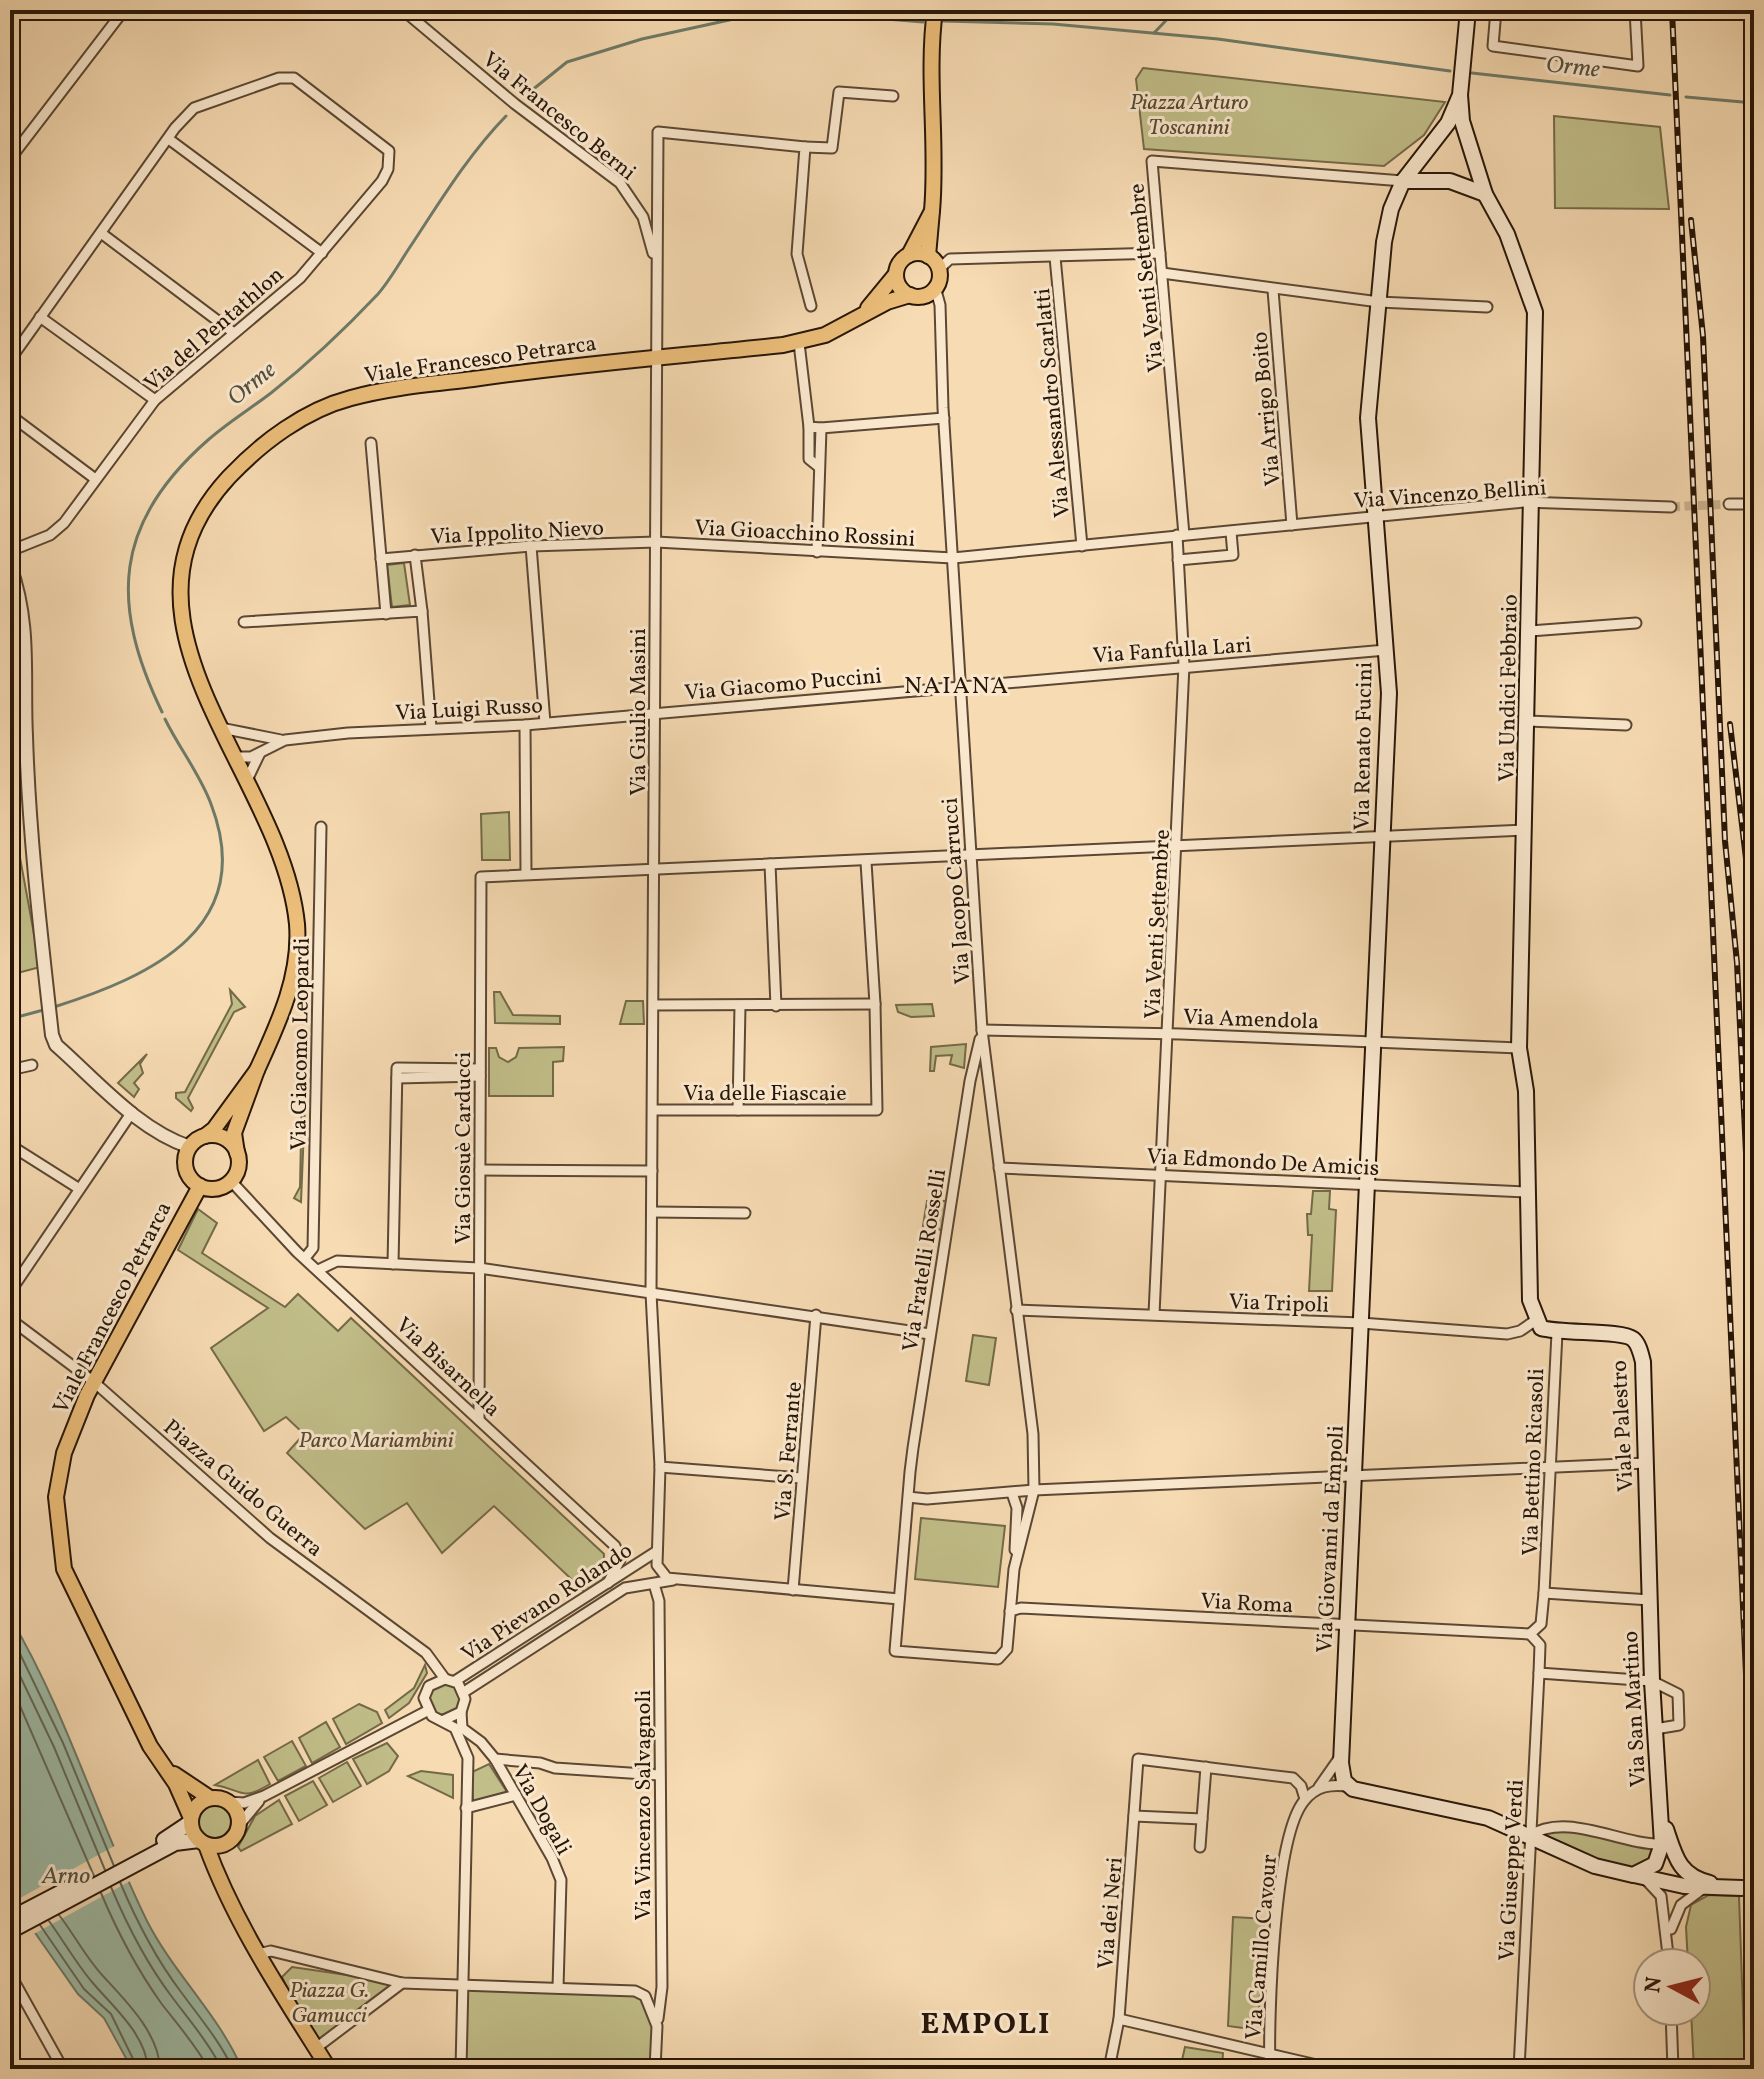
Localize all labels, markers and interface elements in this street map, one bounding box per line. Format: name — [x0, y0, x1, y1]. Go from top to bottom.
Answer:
street label: Via Francesco Berni — [475, 45, 642, 189]
water label: Orme — [1544, 48, 1602, 88]
park label: Piazza Arturo Toscanini — [1130, 88, 1248, 144]
street label: Via Venti Settembre — [1122, 182, 1173, 374]
street label: Via del Pentathlon — [138, 260, 291, 399]
street label: Via Alessandro Scarlatti — [1028, 287, 1079, 519]
street label: Viale Francesco Petrarca — [362, 329, 599, 392]
street label: Via Arrigo Boito — [1245, 330, 1290, 487]
water label: Orme — [221, 354, 284, 415]
street label: Via Vincenzo Bellini — [1353, 473, 1548, 518]
street label: Via Ippolito Nievo — [430, 513, 605, 554]
street label: Via Gioacchino Rossini — [694, 513, 916, 556]
street label: Via Undici Febbraio — [1492, 594, 1527, 782]
street label: Via Giulio Masini — [624, 628, 655, 796]
street label: Via Fanfulla Lari — [1092, 630, 1252, 672]
street label: Via Giacomo Puccini — [683, 661, 883, 710]
street label: Via Renato Fucini — [1348, 661, 1381, 831]
district label: NAIANA — [904, 670, 1010, 704]
street label: Via Luigi Russo — [395, 691, 544, 730]
street label: Via Jacopo Carrucci — [936, 797, 979, 985]
street label: Via Venti Settembre — [1138, 829, 1179, 1020]
street label: Via Giacomo Leopardi — [284, 937, 319, 1151]
street label: Via Amendola — [1182, 1003, 1319, 1038]
street label: Via Giosuè Carducci — [449, 1052, 480, 1244]
street label: Via delle Fiascaie — [683, 1079, 847, 1110]
street label: Via Edmondo De Amicis — [1146, 1142, 1380, 1185]
street label: Via Fratelli Rosselli — [896, 1167, 955, 1354]
street label: Viale Francesco Petrarca — [46, 1197, 180, 1420]
street label: Via Tripoli — [1228, 1287, 1330, 1322]
street label: Via Bisarnella — [388, 1311, 507, 1425]
street label: Viale Palestro — [1605, 1359, 1642, 1492]
street label: Via Bettino Ricasoli — [1516, 1368, 1553, 1556]
street label: Via S. Ferrante — [768, 1380, 811, 1522]
street label: Piazza Guido Guerra — [156, 1413, 329, 1565]
street label: Via Giovanni da Empoli — [1310, 1425, 1353, 1654]
park label: Parco Mariambini — [299, 1426, 454, 1457]
street label: Via Pievano Rolando — [456, 1536, 639, 1670]
street label: Via Roma — [1200, 1587, 1294, 1622]
street label: Via San Martino — [1616, 1630, 1655, 1788]
street label: Via Vincenzo Salvagnoli — [629, 1690, 660, 1920]
street label: Via Dogali — [503, 1759, 578, 1861]
street label: Via Giuseppe Verdi — [1492, 1778, 1533, 1962]
street label: Via Camillo Cavour — [1239, 1853, 1286, 2041]
street label: Via dei Neri — [1091, 1856, 1132, 1971]
water label: Arno — [41, 1860, 90, 1894]
north arrow — [1632, 1947, 1712, 2027]
text: N — [1638, 1975, 1671, 1995]
park label: Piazza G. Gamucci — [289, 1976, 369, 2032]
district label: EMPOLI — [921, 2004, 1051, 2046]

